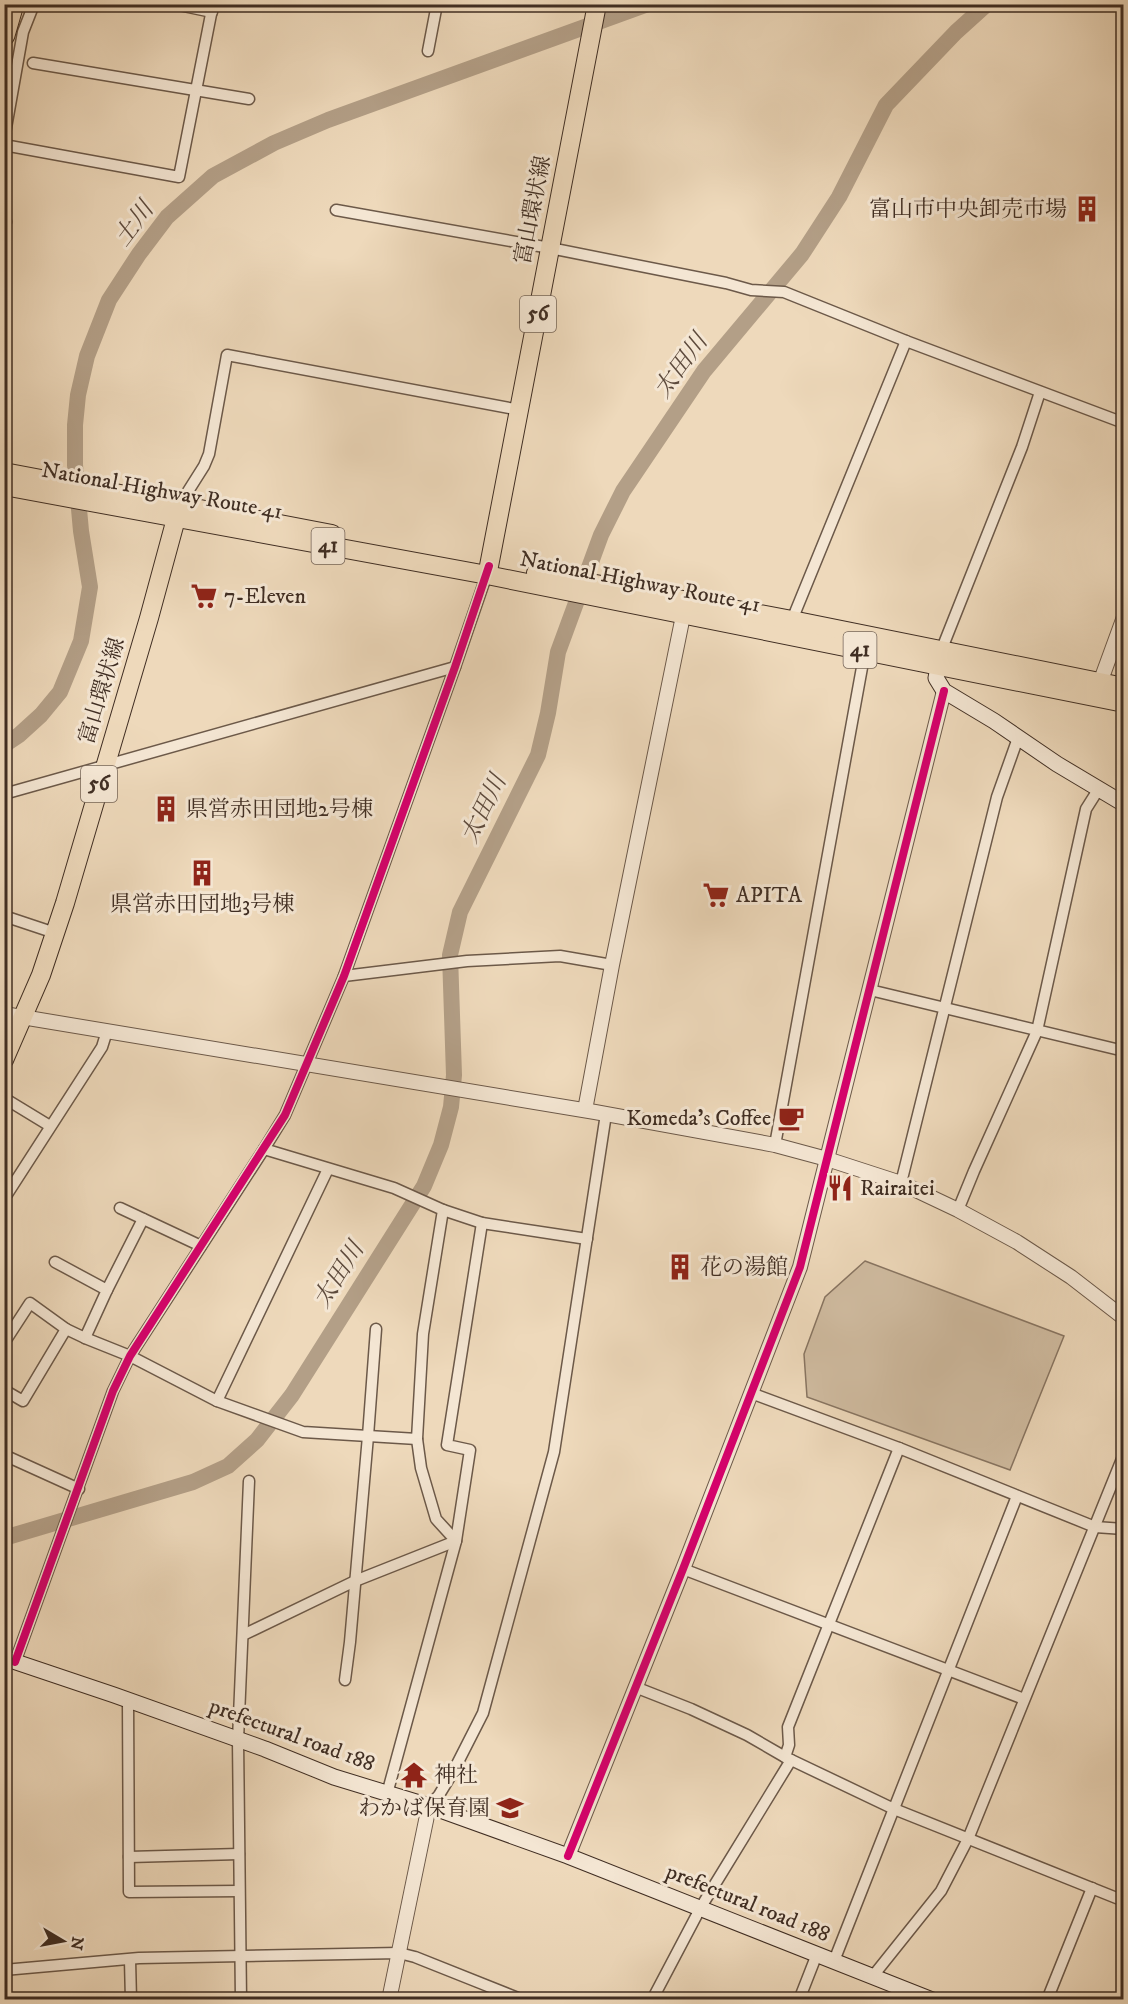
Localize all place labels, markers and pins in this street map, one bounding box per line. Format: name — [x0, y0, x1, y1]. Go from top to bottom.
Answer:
building icon: 富山市中央卸売市場 — [1072, 194, 1102, 224]
place label: 富山市中央卸売市場 — [869, 196, 1067, 223]
supermarket icon: 7-Eleven — [189, 581, 219, 611]
place label: 7-Eleven — [224, 583, 306, 610]
building icon: 県営赤田団地2号棟 — [151, 794, 181, 824]
place label: 県営赤田団地2号棟 — [186, 796, 373, 823]
building icon: 県営赤田団地3号棟 — [187, 858, 217, 888]
supermarket icon: APITA — [701, 880, 731, 910]
place label: APITA — [736, 882, 803, 909]
place label: 県営赤田団地3号棟 — [110, 891, 294, 918]
cafe icon: Komeda's Coffee — [776, 1103, 806, 1133]
place label: Komeda's Coffee — [626, 1105, 771, 1132]
restaurant icon: Rairaitei — [825, 1173, 855, 1203]
place label: Rairaitei — [860, 1175, 935, 1202]
building icon: 花の湯館 — [665, 1252, 695, 1282]
place label: 花の湯館 — [700, 1254, 788, 1281]
temple icon: 神社 — [399, 1760, 429, 1790]
place label: 神社 — [434, 1762, 478, 1789]
school or university icon: わかば保育園 — [495, 1793, 525, 1823]
place label: わかば保育園 — [358, 1795, 490, 1822]

